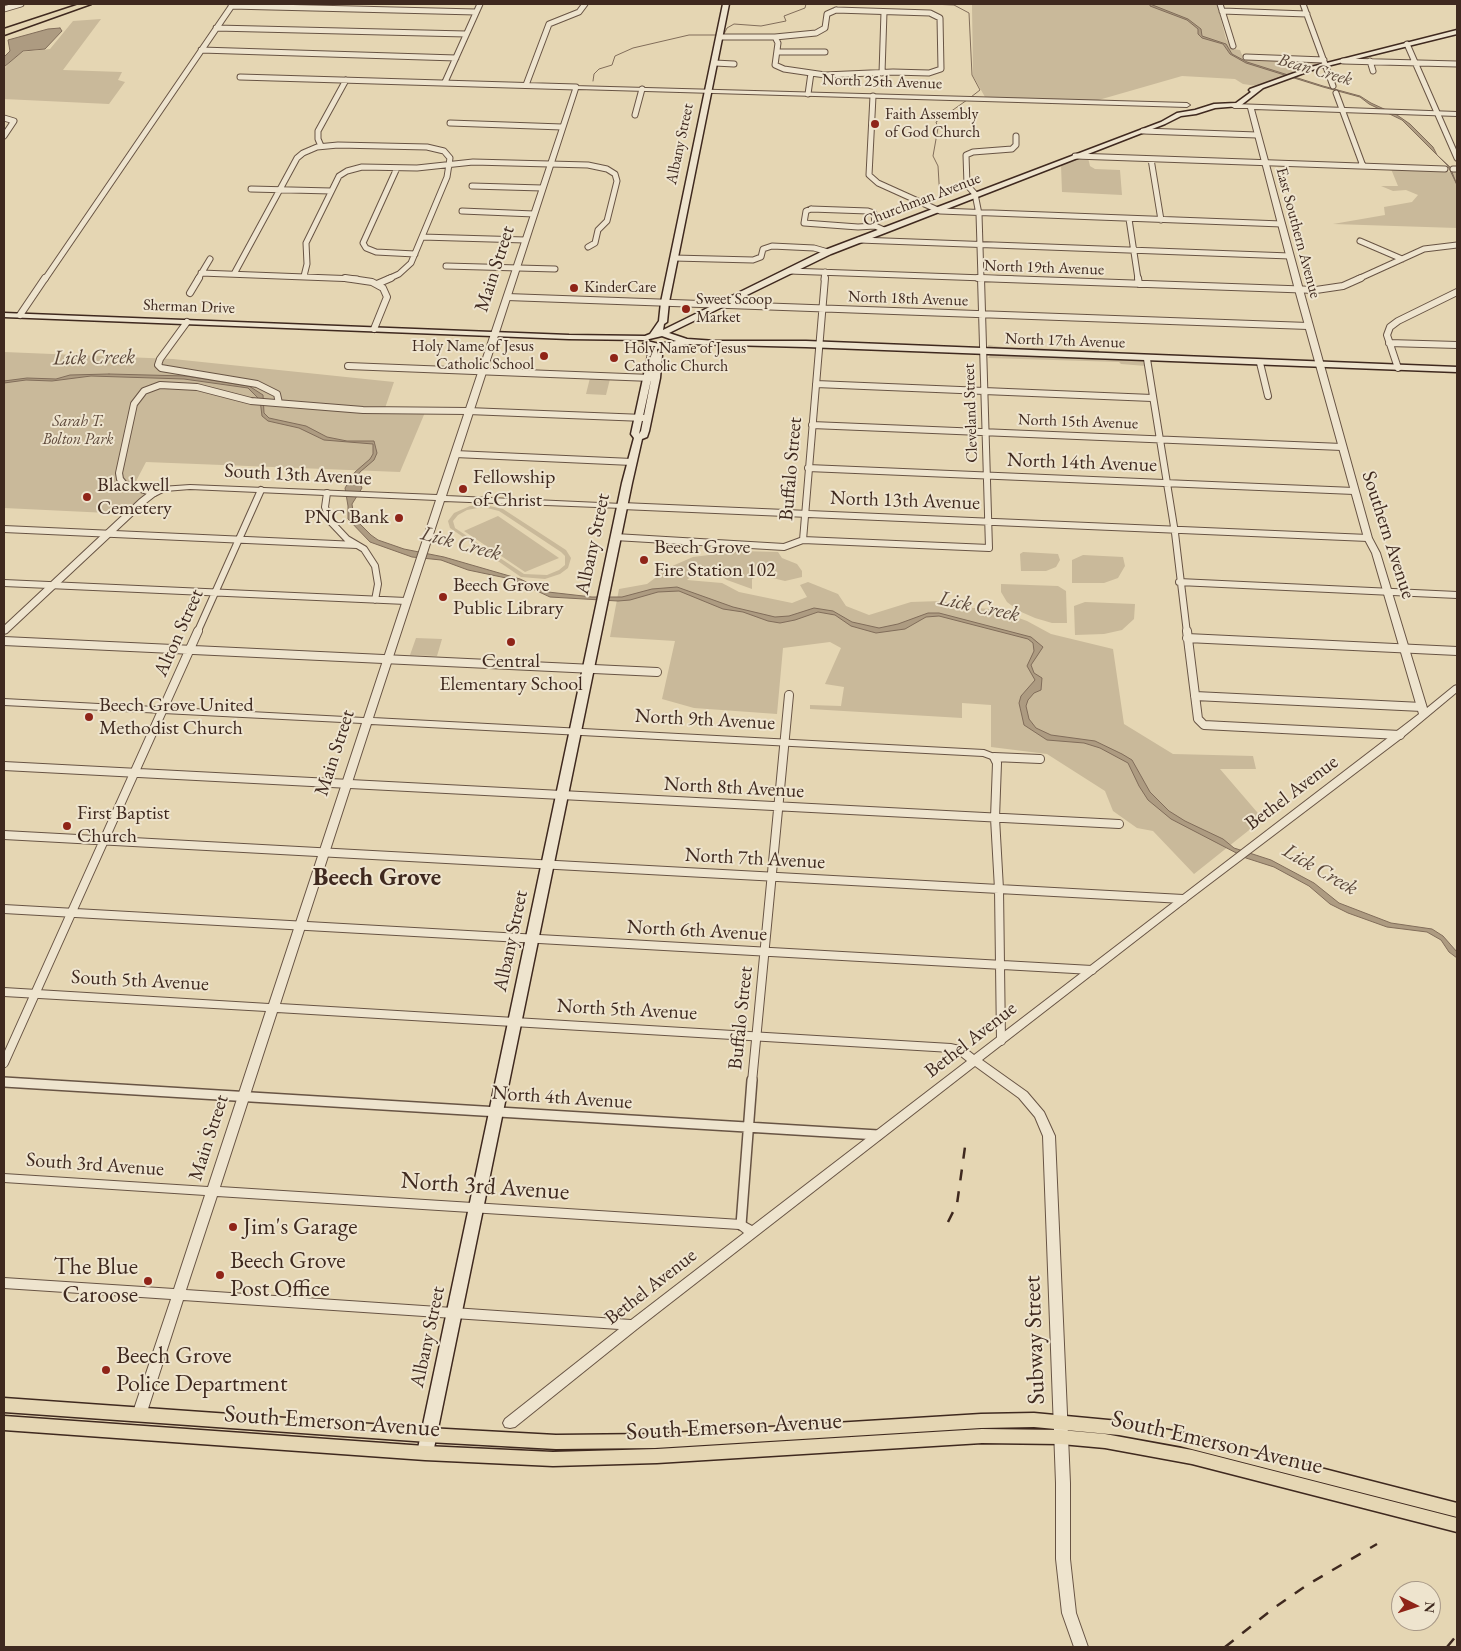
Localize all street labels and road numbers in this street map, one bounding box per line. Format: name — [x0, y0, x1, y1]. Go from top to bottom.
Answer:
street label: North 25th Avenue — [822, 70, 942, 94]
street label: Albany Street — [662, 102, 698, 186]
street label: East Southern Avenue — [1271, 166, 1325, 300]
street label: Churchman Avenue — [860, 169, 984, 231]
street label: Main Street — [470, 223, 520, 315]
street label: North 19th Avenue — [984, 256, 1104, 280]
street label: North 18th Avenue — [848, 287, 968, 311]
street label: Sherman Drive — [143, 296, 235, 318]
street label: North 17th Avenue — [1005, 329, 1125, 353]
street label: Cleveland Street — [960, 363, 982, 463]
street label: North 15th Avenue — [1018, 410, 1138, 434]
street label: Buffalo Street — [775, 416, 807, 522]
street label: North 14th Avenue — [1007, 448, 1157, 478]
street label: South 13th Avenue — [224, 459, 372, 491]
street label: Southern Avenue — [1356, 468, 1420, 602]
street label: North 13th Avenue — [830, 486, 980, 516]
street label: Albany Street — [571, 491, 615, 597]
street label: Alton Street — [149, 585, 209, 681]
street label: North 9th Avenue — [634, 704, 776, 736]
street label: Main Street — [310, 707, 360, 799]
street label: Bethel Avenue — [1241, 750, 1343, 836]
street label: North 8th Avenue — [663, 772, 805, 804]
street label: North 7th Avenue — [684, 843, 826, 875]
street label: Albany Street — [489, 888, 533, 994]
street label: North 6th Avenue — [626, 915, 768, 947]
street label: South 5th Avenue — [71, 965, 209, 997]
street label: Buffalo Street — [724, 965, 758, 1071]
street label: North 5th Avenue — [556, 994, 698, 1026]
street label: Bethel Avenue — [920, 997, 1022, 1083]
street label: North 4th Avenue — [491, 1081, 633, 1115]
street label: Main Street — [184, 1092, 234, 1184]
street label: South 3rd Avenue — [25, 1148, 165, 1182]
street label: North 3rd Avenue — [400, 1167, 570, 1207]
street label: Bethel Avenue — [600, 1244, 702, 1330]
street label: Subway Street — [1018, 1275, 1052, 1405]
street label: Albany Street — [406, 1284, 450, 1390]
street label: South Emerson Avenue — [223, 1400, 441, 1444]
street label: South Emerson Avenue — [1109, 1405, 1325, 1481]
street label: South Emerson Avenue — [625, 1407, 843, 1447]

